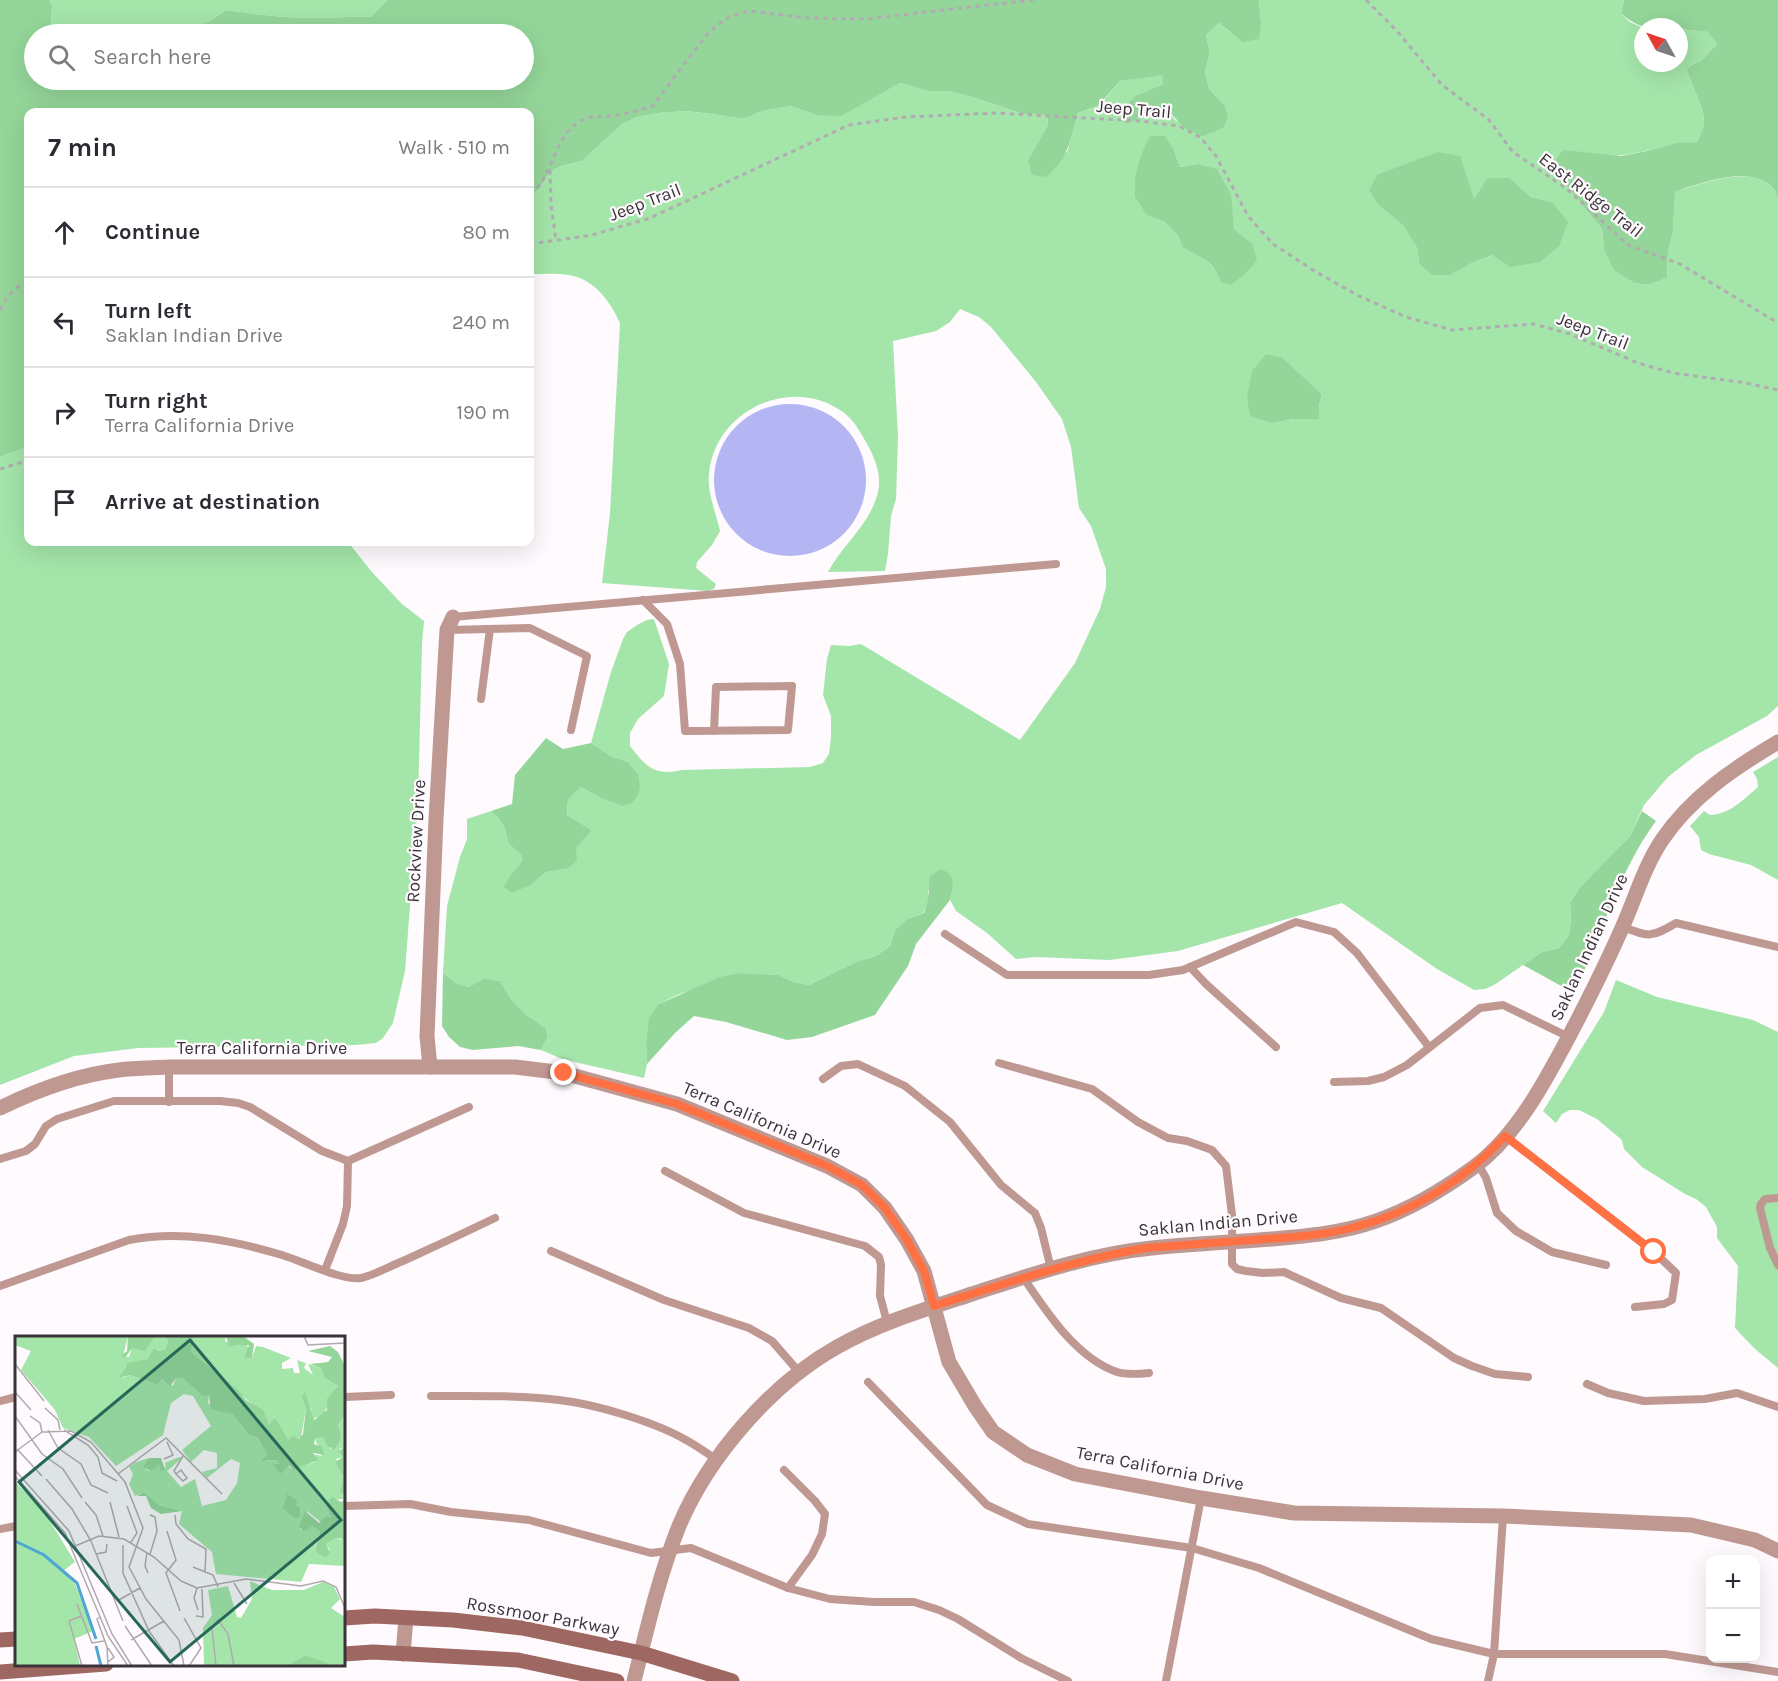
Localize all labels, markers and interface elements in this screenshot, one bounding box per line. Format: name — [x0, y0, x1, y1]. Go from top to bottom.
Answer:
north arrow — [1634, 18, 1688, 72]
search box — [24, 24, 534, 90]
icon: search — [45, 41, 78, 74]
text: Search here — [93, 44, 211, 70]
street label: Jeep Trail — [1096, 95, 1172, 123]
text: 7 min — [48, 132, 117, 163]
text: Walk · 510 m — [399, 136, 510, 159]
street label: East Ridge Trail — [1535, 148, 1647, 242]
street label: Jeep Trail — [606, 178, 684, 226]
icon: ahead — [48, 216, 81, 249]
text: Continue — [105, 219, 200, 245]
text: 80 m — [462, 221, 510, 244]
text: Turn left — [105, 298, 192, 324]
icon: left — [48, 306, 81, 339]
street label: Jeep Trail — [1554, 307, 1632, 355]
text: 240 m — [452, 311, 510, 334]
text: Saklan Indian Drive — [105, 324, 283, 347]
text: Turn right — [105, 388, 208, 414]
icon: right — [48, 396, 81, 429]
text: 190 m — [456, 401, 510, 424]
text: Terra California Drive — [105, 414, 294, 437]
icon: arrive — [48, 486, 81, 519]
text: Arrive at destination — [105, 489, 320, 515]
street label: Rockview Drive — [402, 779, 430, 903]
street label: Saklan Indian Drive — [1545, 870, 1633, 1024]
street label: Terra California Drive — [177, 1037, 347, 1059]
route end — [550, 1059, 576, 1085]
street label: Terra California Drive — [679, 1077, 845, 1163]
street label: Saklan Indian Drive — [1137, 1205, 1299, 1241]
route start — [1640, 1238, 1666, 1264]
inset map — [15, 1336, 345, 1666]
street label: Terra California Drive — [1074, 1441, 1246, 1495]
map controls — [1706, 1555, 1760, 1663]
button: + — [1706, 1555, 1760, 1609]
street label: Rossmoor Parkway — [465, 1592, 622, 1640]
button: − — [1706, 1609, 1760, 1663]

